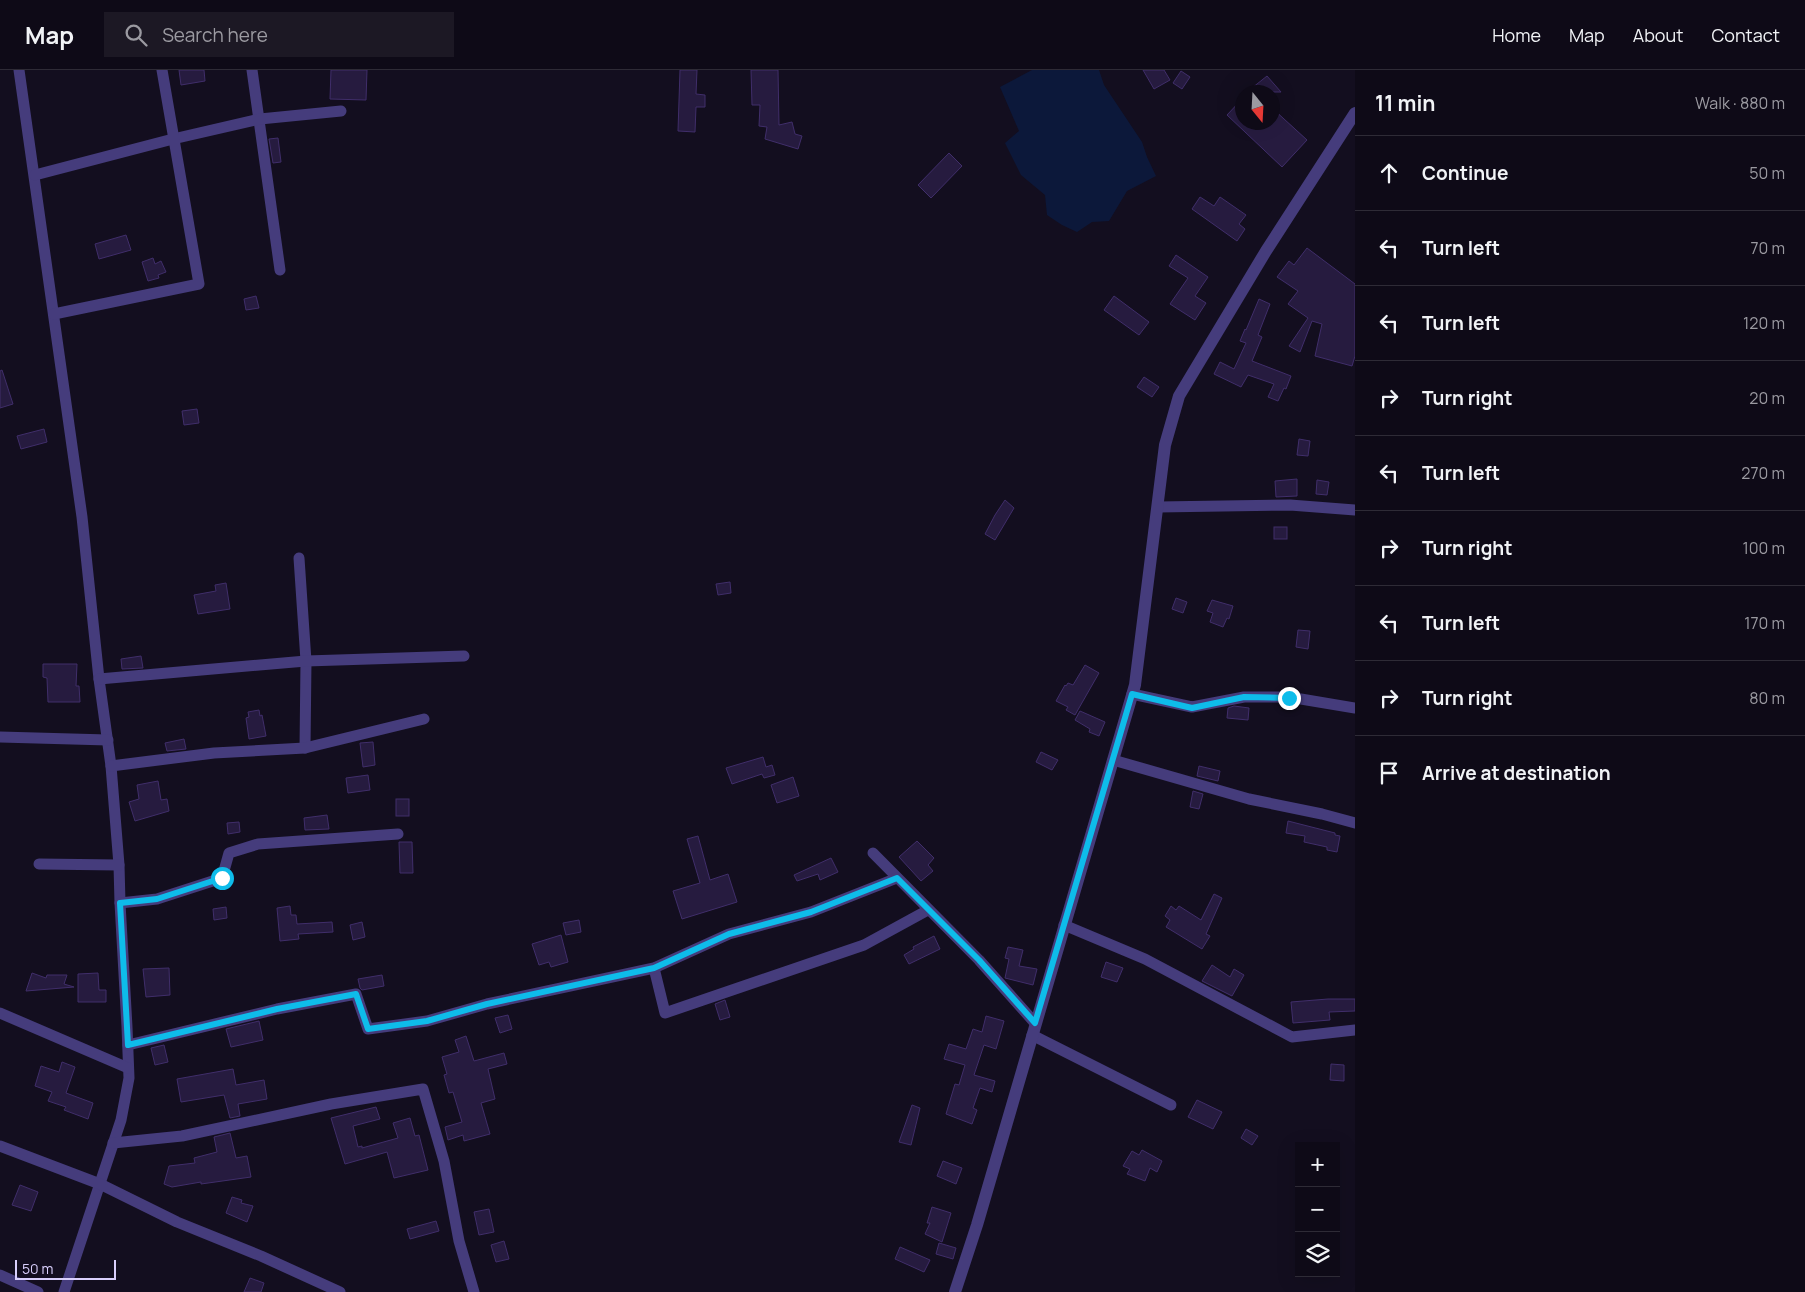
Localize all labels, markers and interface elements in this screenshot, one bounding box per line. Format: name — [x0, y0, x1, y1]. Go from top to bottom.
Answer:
search box — [104, 12, 454, 57]
text: Map — [25, 18, 74, 51]
icon: search — [122, 21, 150, 49]
text: Search here — [162, 22, 268, 48]
text: Home — [1492, 23, 1541, 47]
text: Map — [1569, 23, 1605, 47]
text: About — [1633, 23, 1683, 47]
text: Contact — [1711, 23, 1780, 47]
north arrow — [1235, 85, 1280, 130]
text: 11 min — [1375, 89, 1436, 117]
text: Walk · 880 m — [1695, 92, 1785, 114]
icon: ahead — [1375, 159, 1403, 187]
text: Continue — [1422, 160, 1508, 186]
text: 50 m — [1749, 162, 1785, 184]
icon: left — [1375, 234, 1403, 262]
text: Turn left — [1422, 235, 1500, 261]
text: 70 m — [1750, 237, 1785, 259]
icon: left — [1375, 309, 1403, 337]
text: Turn left — [1422, 310, 1500, 336]
text: 120 m — [1743, 312, 1785, 334]
icon: right — [1375, 384, 1403, 412]
text: Turn right — [1422, 385, 1512, 411]
text: 20 m — [1749, 387, 1785, 409]
icon: left — [1375, 459, 1403, 487]
text: Turn left — [1422, 460, 1500, 486]
text: 270 m — [1741, 462, 1785, 484]
icon: right — [1375, 534, 1403, 562]
text: Turn right — [1422, 535, 1512, 561]
text: 100 m — [1742, 537, 1785, 559]
icon: left — [1375, 609, 1403, 637]
text: Turn left — [1422, 610, 1500, 636]
text: 170 m — [1744, 612, 1785, 634]
icon: right — [1375, 684, 1403, 712]
text: Turn right — [1422, 685, 1512, 711]
route end — [1278, 687, 1301, 710]
text: 80 m — [1749, 687, 1785, 709]
icon: arrive — [1375, 759, 1403, 787]
text: Arrive at destination — [1422, 760, 1611, 786]
route start — [211, 867, 234, 890]
map controls — [1295, 1142, 1340, 1277]
button: + — [1295, 1142, 1340, 1187]
button: − — [1295, 1187, 1340, 1232]
button: layers — [1295, 1232, 1340, 1277]
scale bar — [15, 1257, 116, 1280]
text: 50 m — [22, 1259, 53, 1278]

